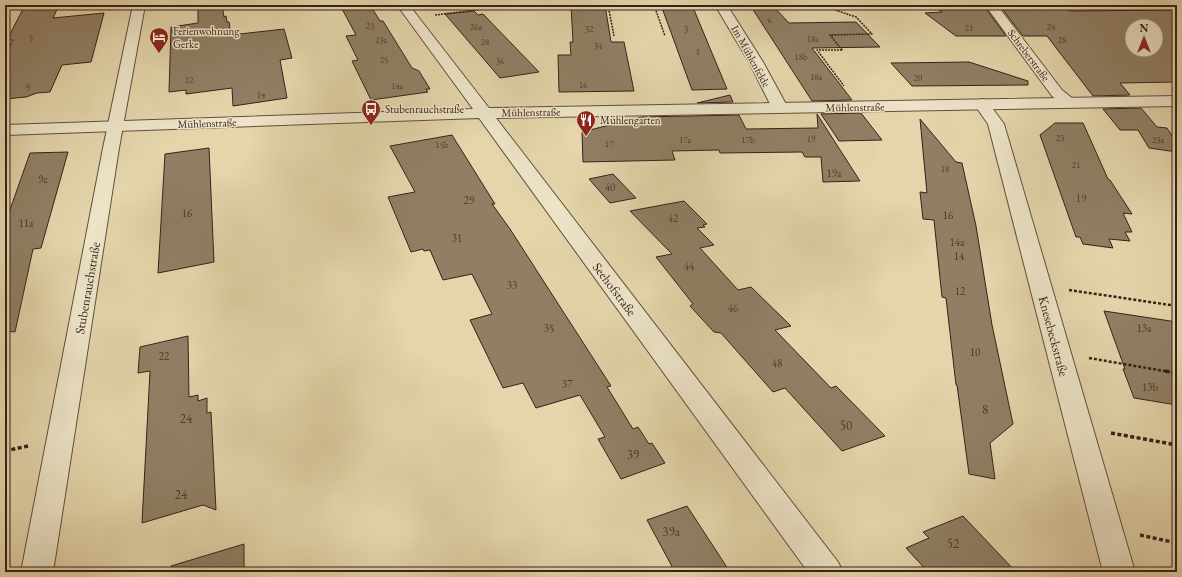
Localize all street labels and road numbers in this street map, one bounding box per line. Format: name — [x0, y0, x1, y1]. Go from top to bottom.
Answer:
street label: Im Mühlenfelde — [728, 23, 774, 90]
street label: Schreberstraße — [1005, 26, 1054, 84]
street label: Mühlenstraße — [825, 99, 885, 115]
street label: Mühlenstraße — [501, 104, 561, 120]
street label: Mühlenstraße — [177, 115, 237, 131]
street label: Stubenrauchstraße — [71, 241, 104, 336]
street label: Seehofstraße — [589, 259, 640, 319]
street label: Knesebeckstraße — [1035, 294, 1072, 378]

